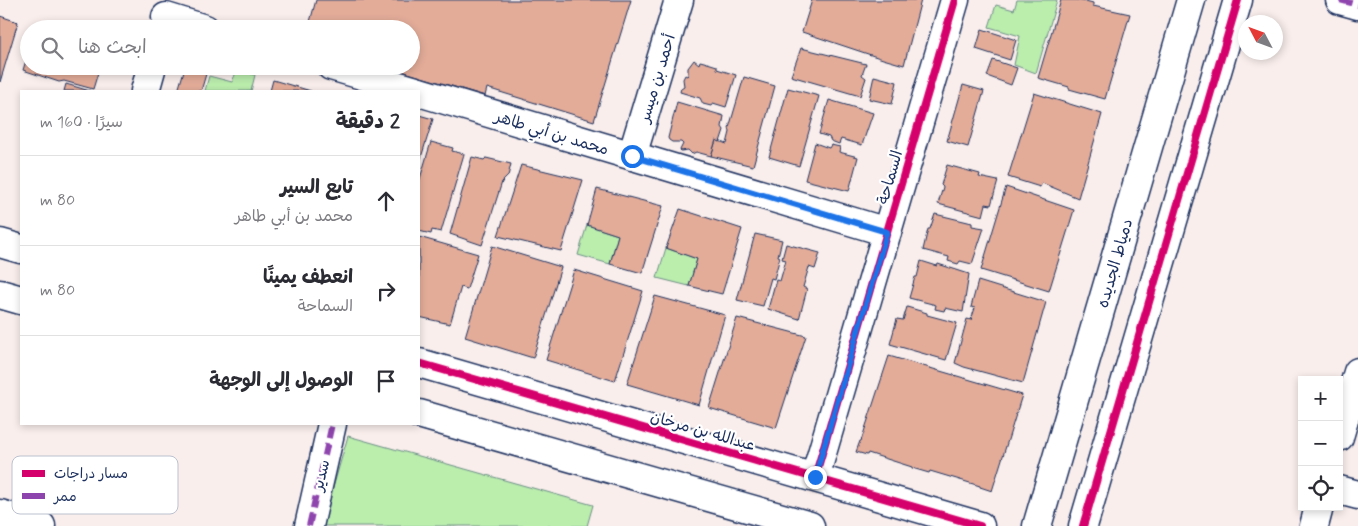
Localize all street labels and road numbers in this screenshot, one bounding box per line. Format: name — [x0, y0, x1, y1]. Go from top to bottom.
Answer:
street label: أحمد بن ميسر — [633, 32, 681, 127]
street label: محمد بن أبي طاهر — [489, 106, 611, 164]
street label: السماحة — [873, 148, 908, 207]
street label: دمياط الجديده — [1093, 216, 1138, 310]
street label: عبدالله بن مرخان — [648, 406, 757, 456]
street label: سدير — [307, 457, 335, 495]

